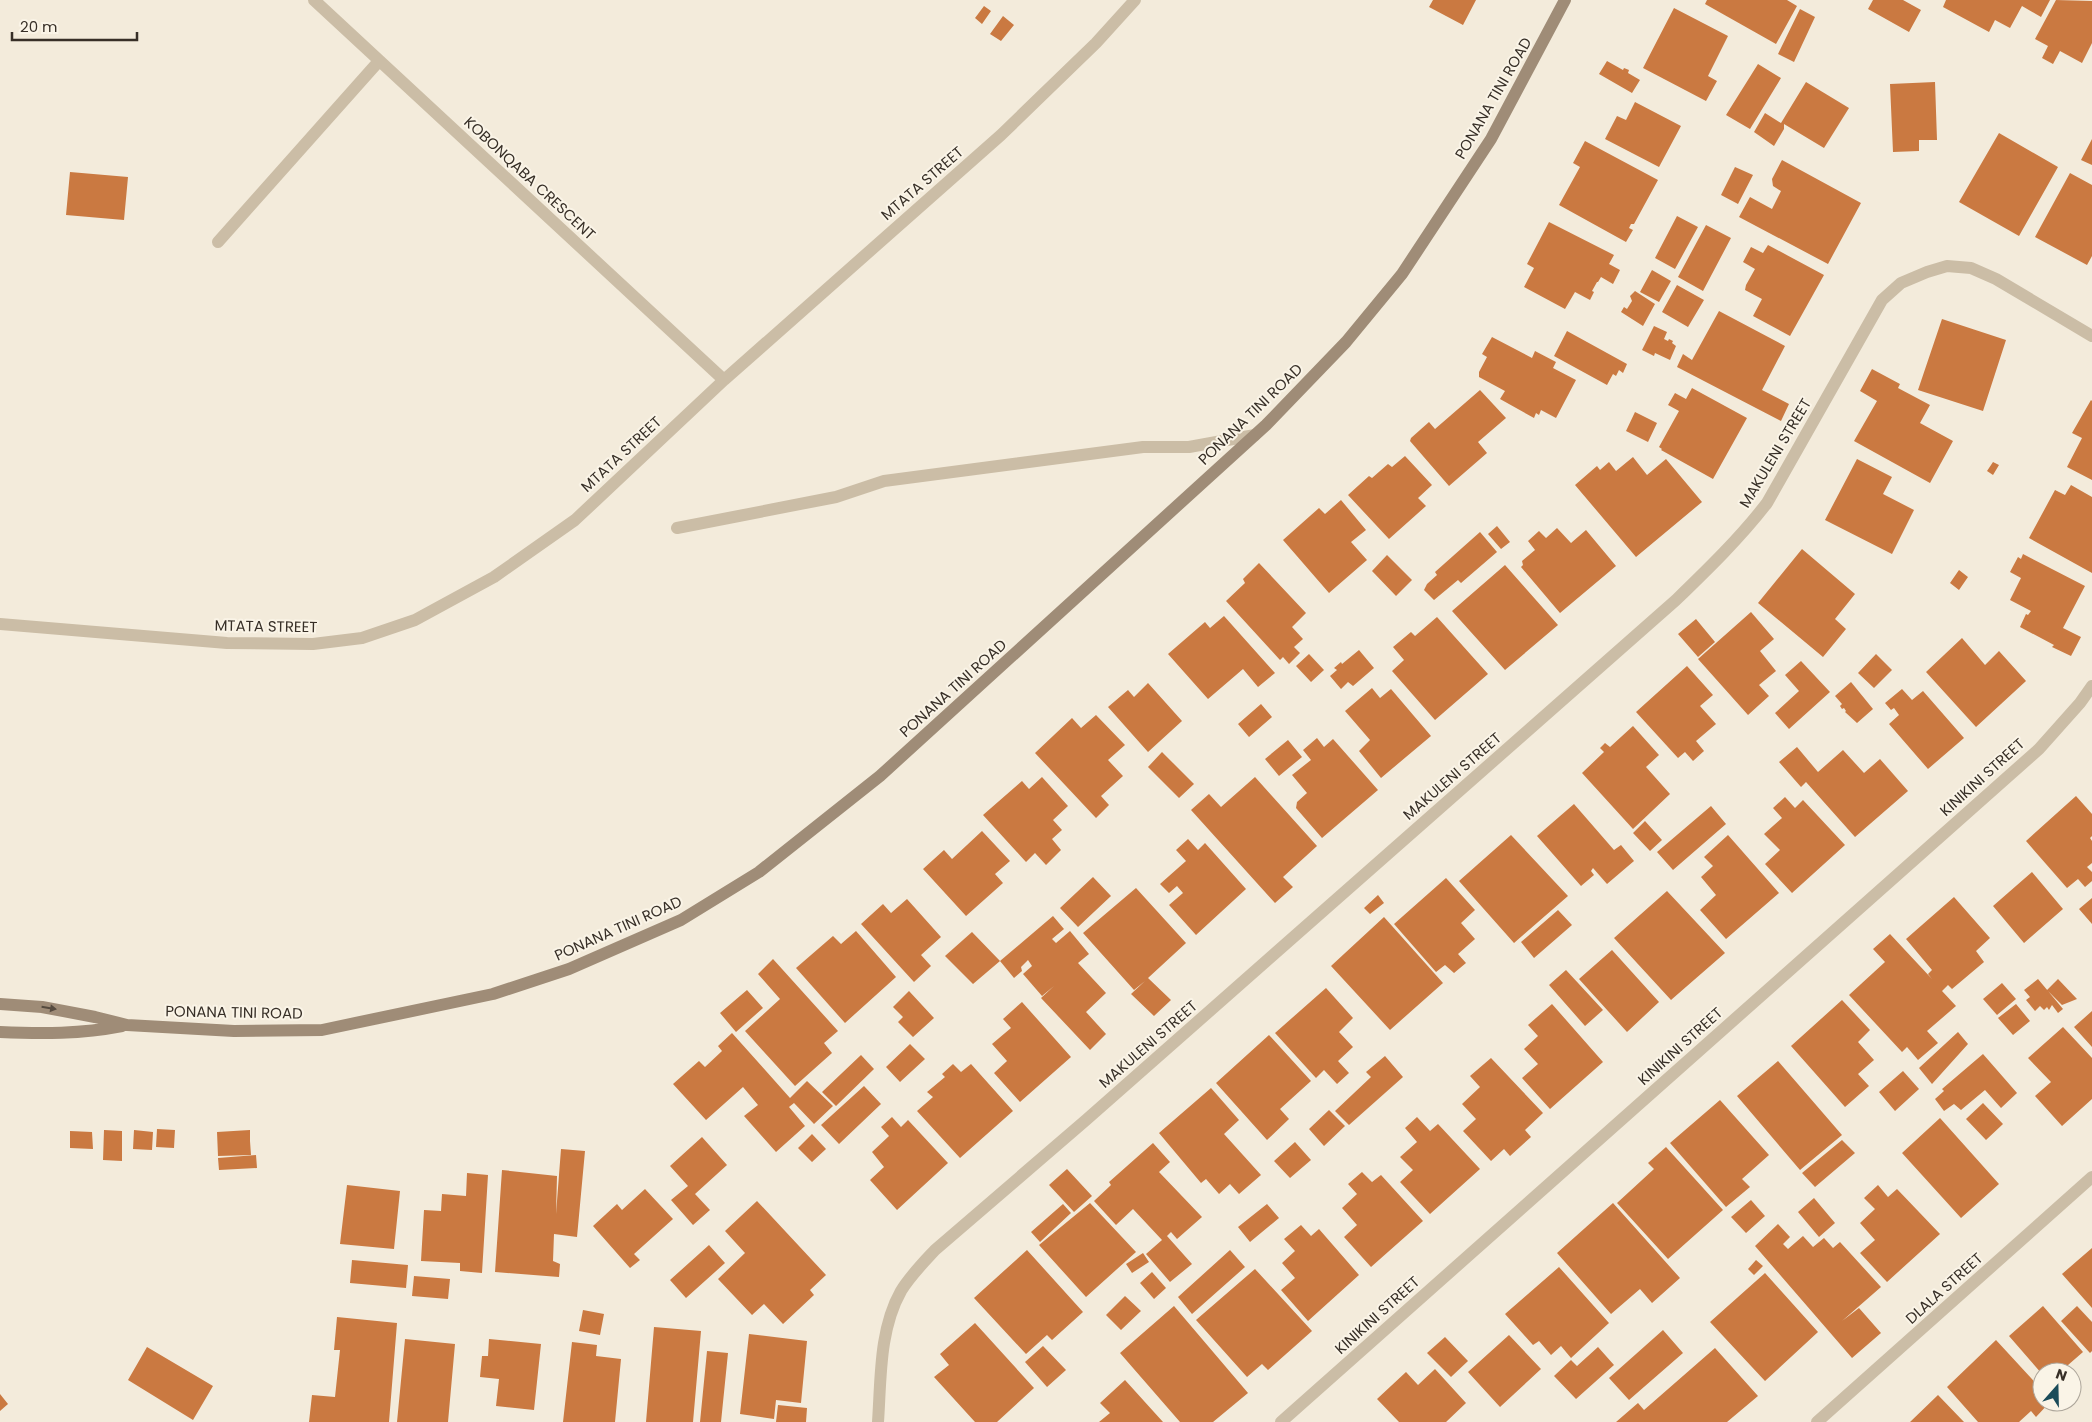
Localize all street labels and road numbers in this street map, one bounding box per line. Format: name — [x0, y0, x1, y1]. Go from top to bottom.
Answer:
street label: PONANA TINI ROAD — [1450, 33, 1536, 163]
street label: KOBONQABA CRESCENT — [460, 111, 600, 245]
street label: MTATA STREET — [876, 141, 968, 225]
street label: PONANA TINI ROAD — [1193, 359, 1307, 469]
street label: MAKULENI STREET — [1734, 394, 1816, 512]
street label: MTATA STREET — [576, 411, 666, 497]
street label: MTATA STREET — [214, 615, 318, 637]
street label: PONANA TINI ROAD — [895, 634, 1011, 742]
street label: MAKULENI STREET — [1398, 727, 1506, 825]
street label: KINIKINI STREET — [1935, 733, 2029, 821]
street label: PONANA TINI ROAD — [551, 890, 685, 966]
street label: MAKULENI STREET — [1094, 995, 1202, 1093]
street label: PONANA TINI ROAD — [165, 1000, 303, 1024]
street label: KINIKINI STREET — [1633, 1002, 1727, 1090]
street label: DLALA STREET — [1901, 1248, 1987, 1328]
street label: KINIKINI STREET — [1330, 1271, 1424, 1359]

